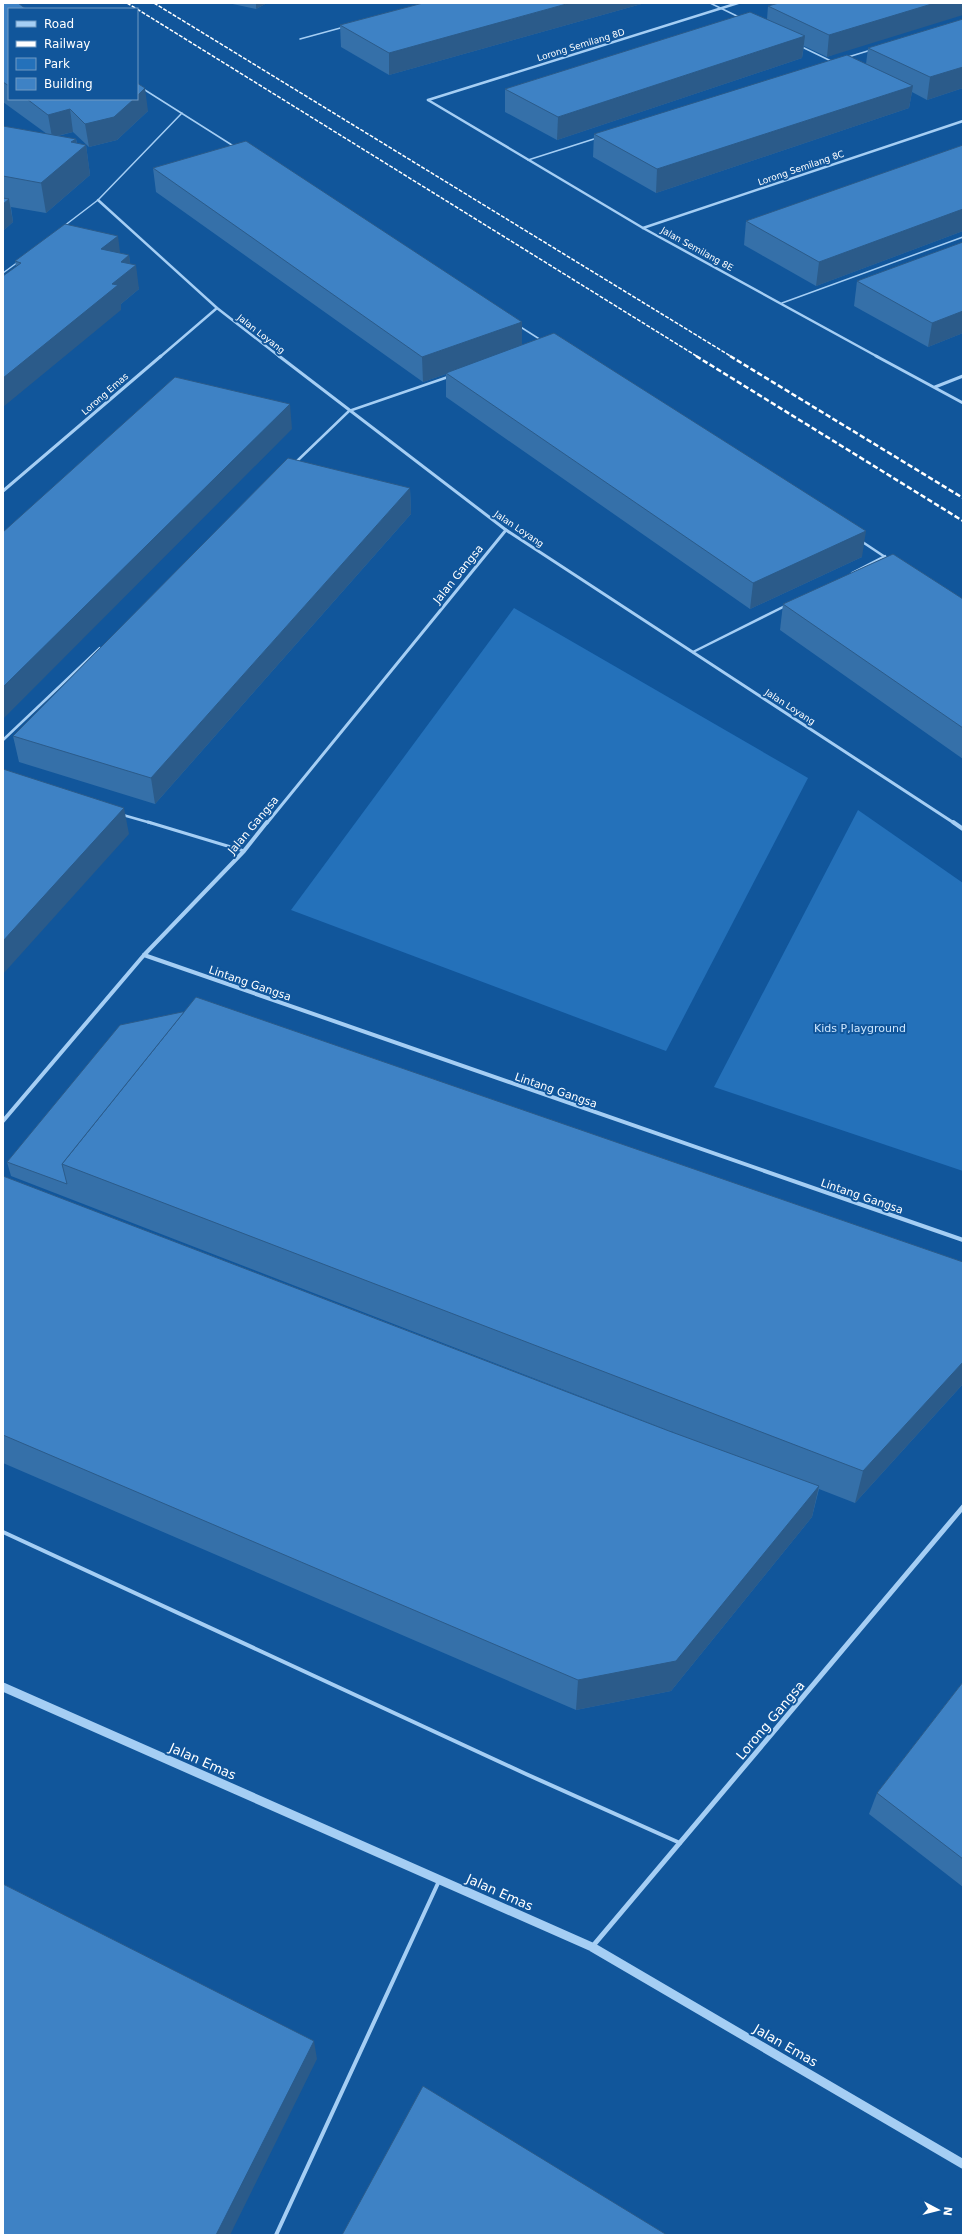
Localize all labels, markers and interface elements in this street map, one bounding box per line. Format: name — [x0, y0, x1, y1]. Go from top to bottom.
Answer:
legend — [8, 8, 138, 100]
text: Road — [44, 17, 74, 31]
street label: Lorong Semilang 8D — [536, 27, 626, 63]
text: Railway — [44, 37, 90, 51]
text: Park — [44, 57, 70, 71]
text: Building — [44, 77, 93, 91]
street label: Lorong Semilang 8C — [757, 149, 845, 187]
street label: Jalan Semilang 8E — [658, 225, 735, 273]
street label: Jalan Loyang — [235, 312, 287, 356]
street label: Lorong Emas — [80, 371, 131, 417]
street label: Jalan Loyang — [492, 508, 546, 549]
street label: Jalan Gangsa — [430, 542, 486, 607]
street label: Jalan Loyang — [762, 687, 817, 727]
street label: Jalan Gangsa — [225, 794, 281, 858]
street label: Lintang Gangsa — [207, 963, 293, 1004]
park label: Kids P,layground — [814, 1022, 906, 1035]
street label: Lintang Gangsa — [513, 1070, 599, 1111]
street label: Lintang Gangsa — [819, 1176, 905, 1217]
street label: Lorong Gangsa — [733, 1678, 808, 1763]
street label: Jalan Emas — [166, 1740, 239, 1783]
street label: Jalan Emas — [463, 1871, 536, 1914]
street label: Jalan Emas — [750, 2021, 821, 2070]
north arrow — [918, 2190, 958, 2230]
text: N — [940, 2206, 954, 2217]

